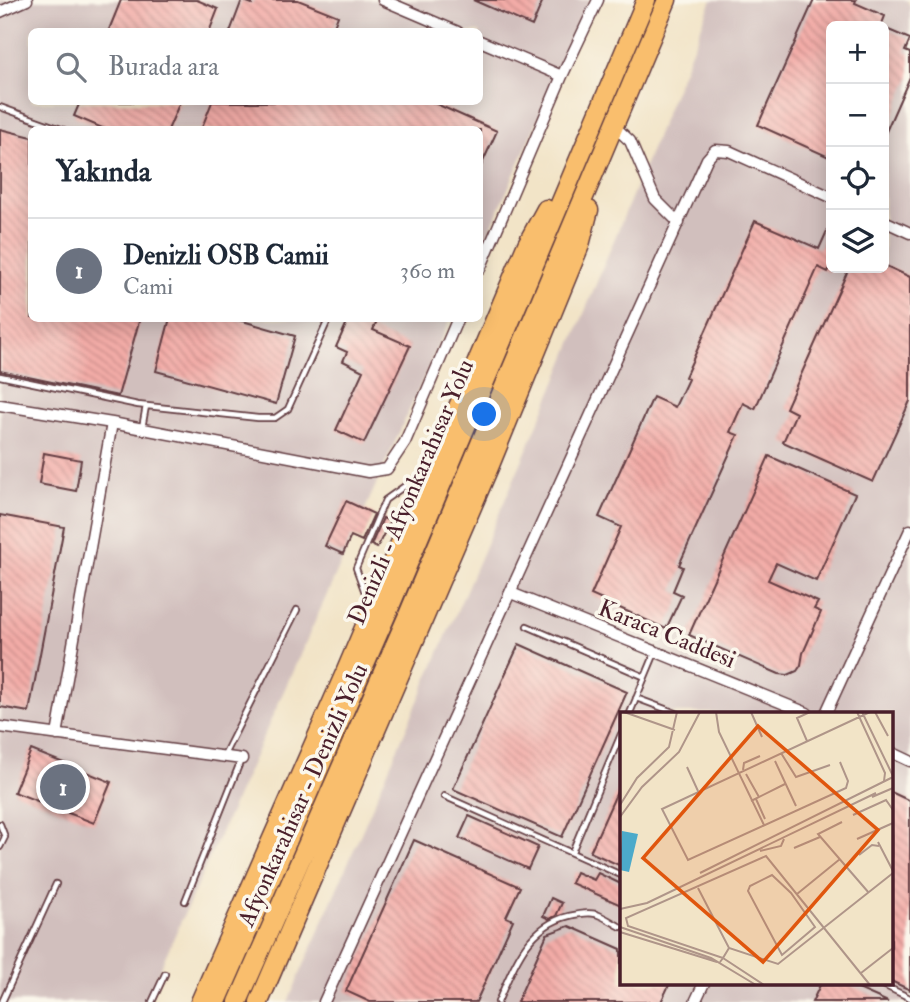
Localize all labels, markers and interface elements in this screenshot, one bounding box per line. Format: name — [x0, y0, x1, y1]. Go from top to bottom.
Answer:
map controls — [826, 21, 889, 273]
button: + — [826, 21, 889, 84]
search box — [28, 28, 483, 105]
icon: search — [52, 48, 90, 86]
text: Burada ara — [108, 51, 219, 83]
button: − — [826, 84, 889, 147]
button: locate — [826, 147, 889, 210]
text: Yakında — [56, 153, 151, 190]
button: layers — [826, 210, 889, 273]
text: Denizli OSB Camii — [123, 240, 329, 272]
text: 1 — [75, 256, 83, 285]
text: 360 m — [400, 256, 455, 285]
text: Cami — [123, 272, 173, 301]
street label: Denizli - Afyonkarahisar Yolu — [341, 355, 481, 629]
your location — [467, 397, 501, 431]
street label: Karaca Caddesi — [594, 592, 740, 676]
street label: Afyonkarahisar - Denizli Yolu — [230, 658, 375, 932]
inset map — [620, 712, 892, 984]
pin: 1 — [40, 761, 86, 813]

